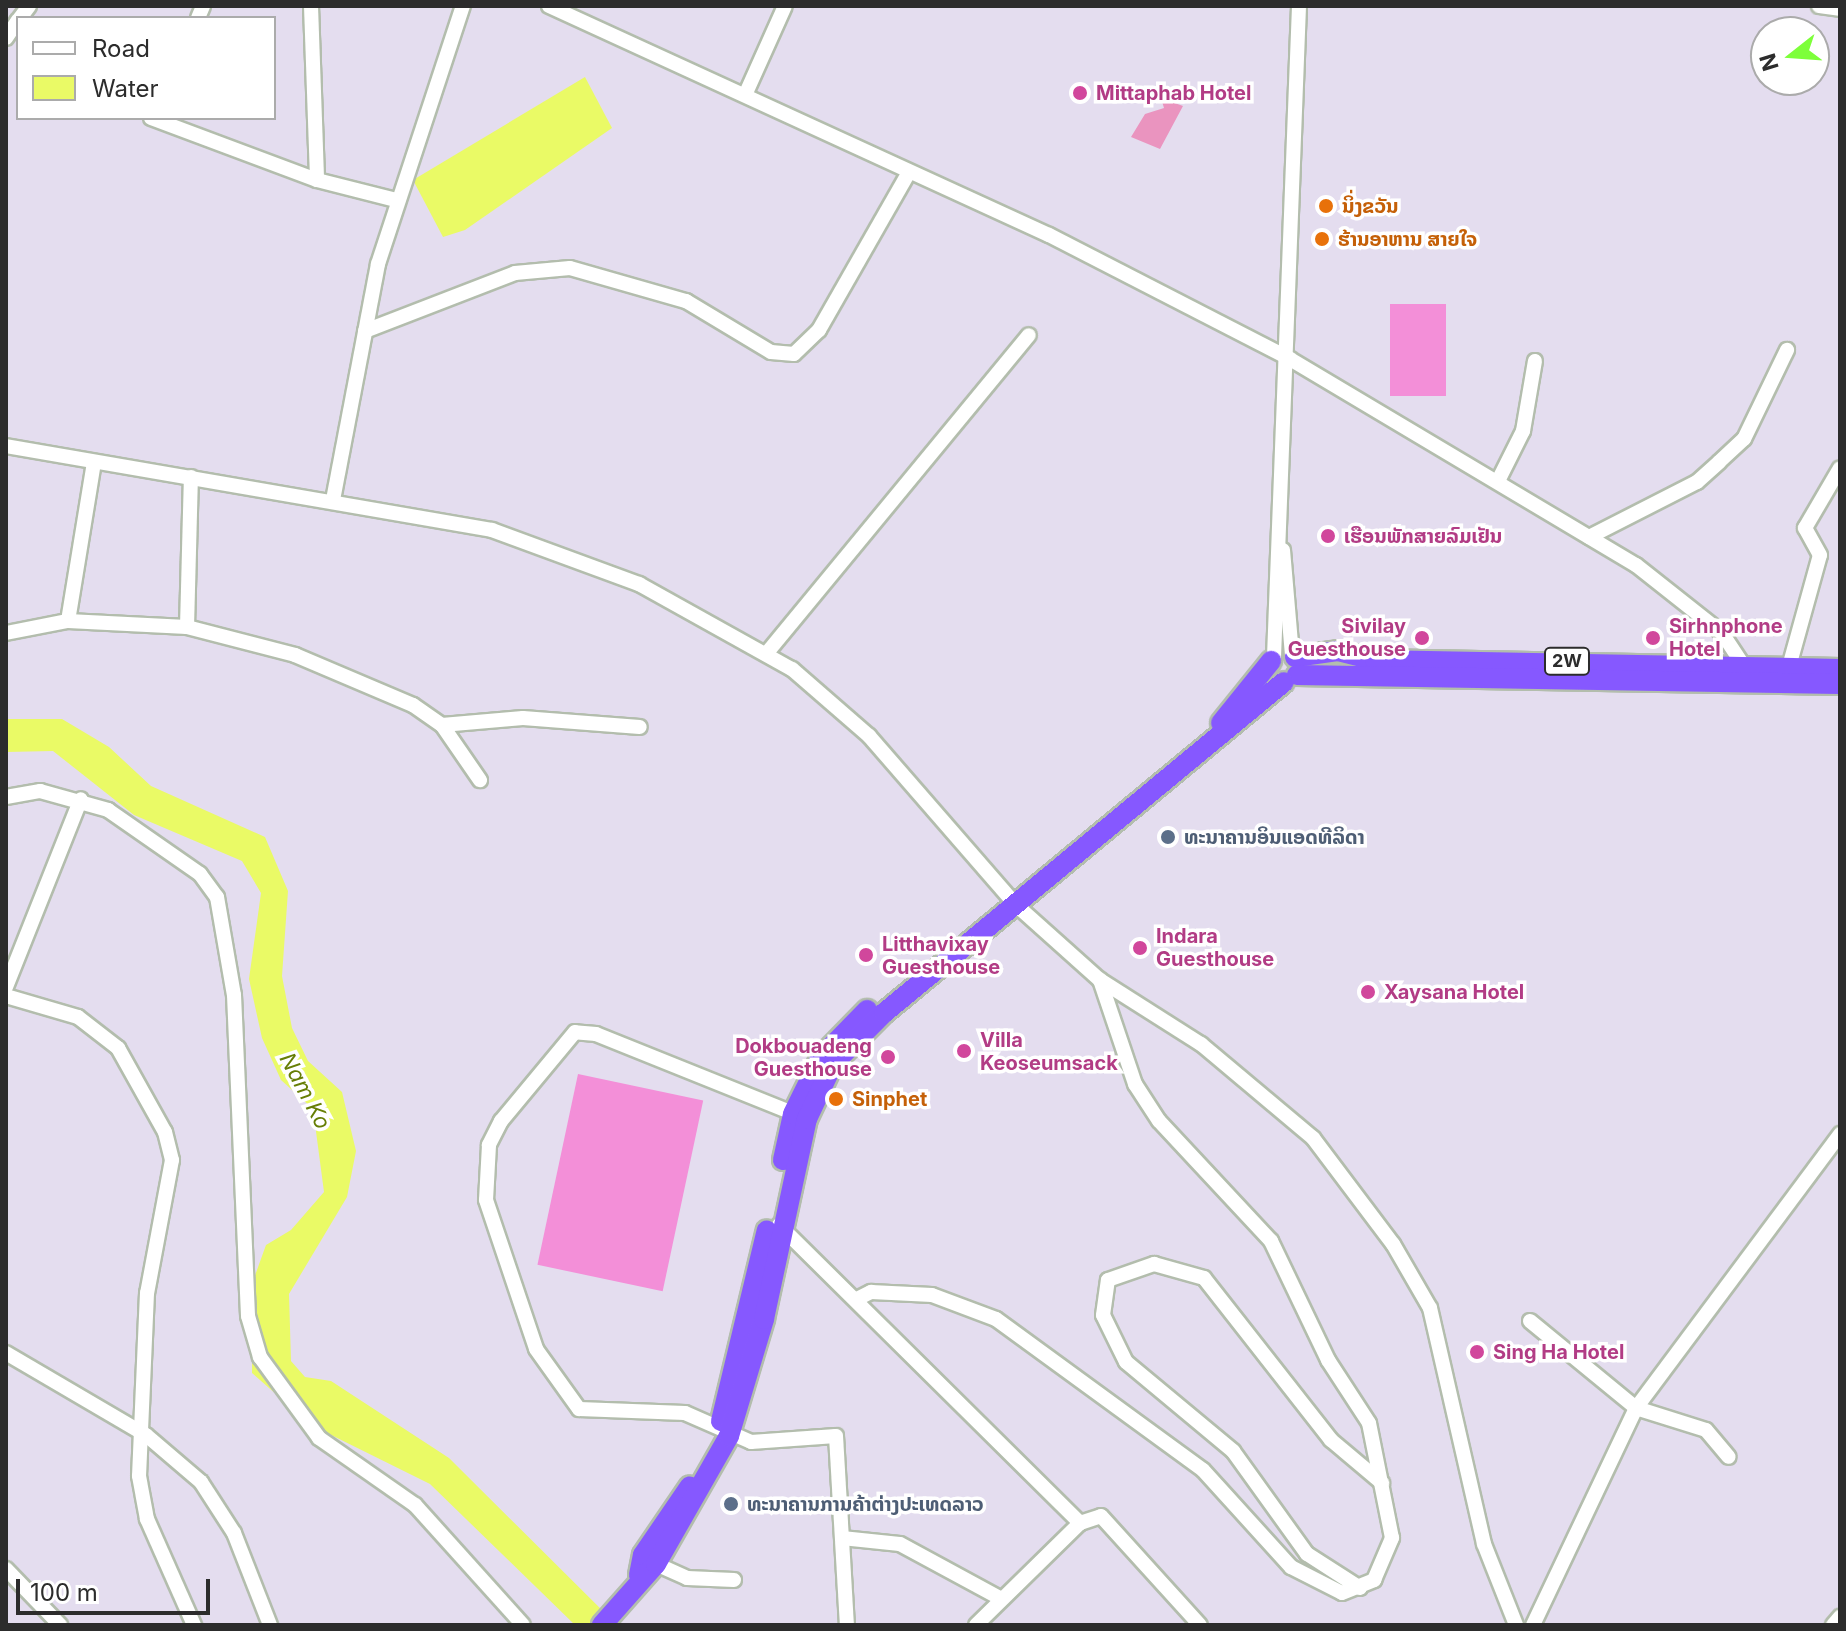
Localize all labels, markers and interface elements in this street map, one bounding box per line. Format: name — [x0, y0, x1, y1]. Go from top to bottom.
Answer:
legend — [16, 16, 276, 120]
north arrow — [1750, 16, 1830, 96]
text: Road — [92, 34, 150, 63]
text: N — [1754, 51, 1784, 74]
text: Water — [92, 74, 159, 103]
place label: Mittaphab Hotel — [1096, 81, 1251, 105]
marker: Mittaphab Hotel — [1071, 84, 1089, 102]
place label: ນິ່ງຂວັນ — [1342, 194, 1398, 218]
marker: ນິ່ງຂວັນ — [1317, 197, 1335, 215]
place label: ຮ້ານອາຫານ ສາຍໃຈ — [1338, 227, 1477, 251]
marker: ຮ້ານອາຫານ ສາຍໃຈ — [1313, 230, 1331, 248]
place label: ເຮືອນພັກສາຍລົມເຢັນ — [1344, 524, 1502, 548]
marker: ເຮືອນພັກສາຍລົມເຢັນ — [1319, 527, 1337, 545]
place label: Sivilay Guesthouse — [1288, 614, 1406, 661]
place label: Sirhnphone Hotel — [1669, 614, 1783, 661]
marker: Sivilay Guesthouse — [1413, 629, 1431, 647]
marker: Sirhnphone Hotel — [1644, 629, 1662, 647]
road number: 2W — [1543, 647, 1591, 675]
place label: ທະນາຄານອິນແອດທີລິດາ — [1184, 825, 1365, 849]
marker: ທະນາຄານອິນແອດທີລິດາ — [1159, 828, 1177, 846]
place label: Indara Guesthouse — [1156, 924, 1274, 971]
place label: Litthavixay Guesthouse — [882, 932, 1000, 979]
marker: Indara Guesthouse — [1131, 939, 1149, 957]
marker: Litthavixay Guesthouse — [857, 946, 875, 964]
place label: Xaysana Hotel — [1384, 980, 1524, 1004]
marker: Xaysana Hotel — [1359, 983, 1377, 1001]
place label: Villa Keoseumsack — [980, 1028, 1118, 1075]
place label: Dokbouadeng Guesthouse — [735, 1034, 872, 1081]
marker: Villa Keoseumsack — [955, 1042, 973, 1060]
water label: Nam Ko — [274, 1048, 336, 1134]
marker: Dokbouadeng Guesthouse — [879, 1048, 897, 1066]
place label: Sinphet — [852, 1087, 927, 1111]
marker: Sinphet — [827, 1090, 845, 1108]
place label: Sing Ha Hotel — [1493, 1340, 1624, 1364]
marker: Sing Ha Hotel — [1468, 1343, 1486, 1361]
place label: ທະນາຄານການຄ້າຕ່າງປະເທດລາວ — [747, 1492, 984, 1516]
marker: ທະນາຄານການຄ້າຕ່າງປະເທດລາວ — [722, 1495, 740, 1513]
scale bar — [20, 1563, 214, 1613]
text: 100 m — [30, 1578, 98, 1607]

